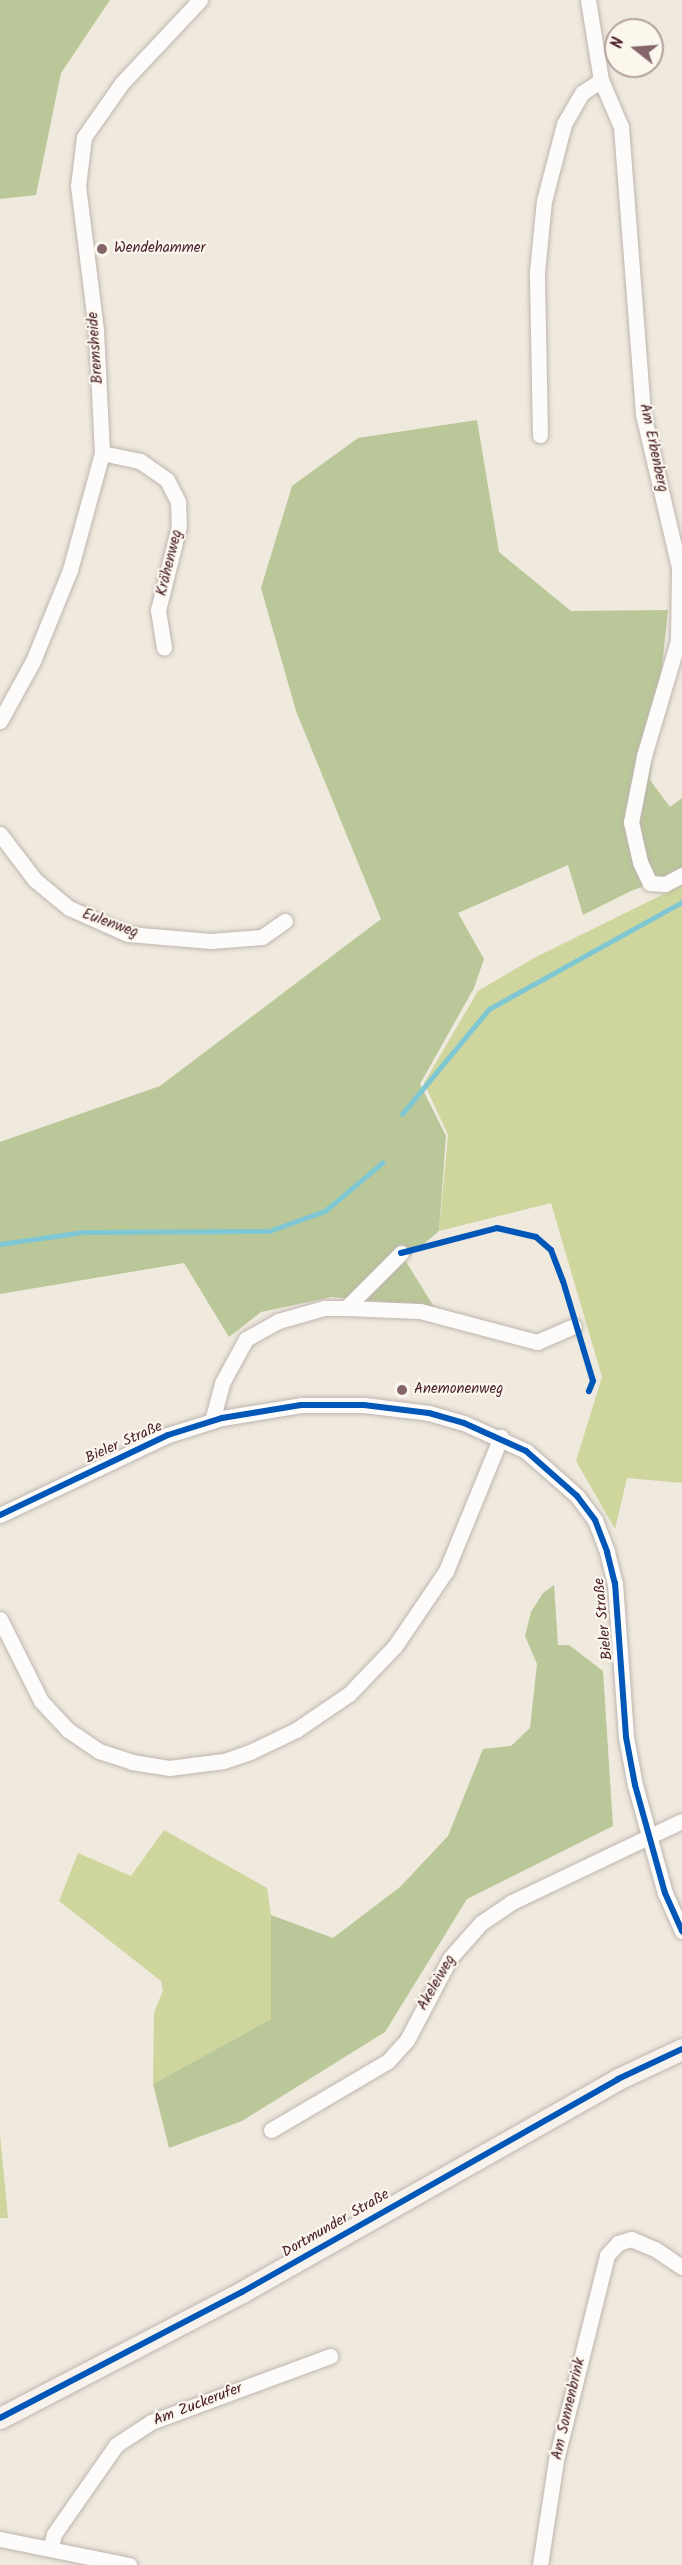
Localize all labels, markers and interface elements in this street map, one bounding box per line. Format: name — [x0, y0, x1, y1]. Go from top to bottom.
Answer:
north arrow — [604, 18, 664, 78]
text: N — [605, 35, 632, 52]
place label: Wendehammer — [114, 240, 205, 258]
marker: Wendehammer — [95, 242, 109, 256]
street label: Bremsheide — [85, 311, 107, 385]
street label: Am Erbenberg — [635, 402, 671, 494]
street label: Krähenweg — [153, 528, 187, 598]
street label: Eulenweg — [79, 906, 141, 942]
place label: Anemonenweg — [414, 1381, 503, 1399]
marker: Anemonenweg — [395, 1383, 409, 1397]
street label: Bieler Straße — [83, 1418, 165, 1468]
street label: Bieler Straße — [591, 1577, 617, 1661]
street label: Akeleiweg — [414, 1952, 460, 2014]
street label: Dortmunder Straße — [279, 2186, 393, 2262]
street label: Am Sonnenbrink — [549, 2356, 589, 2462]
street label: Am Zuckerufer — [151, 2380, 245, 2430]

